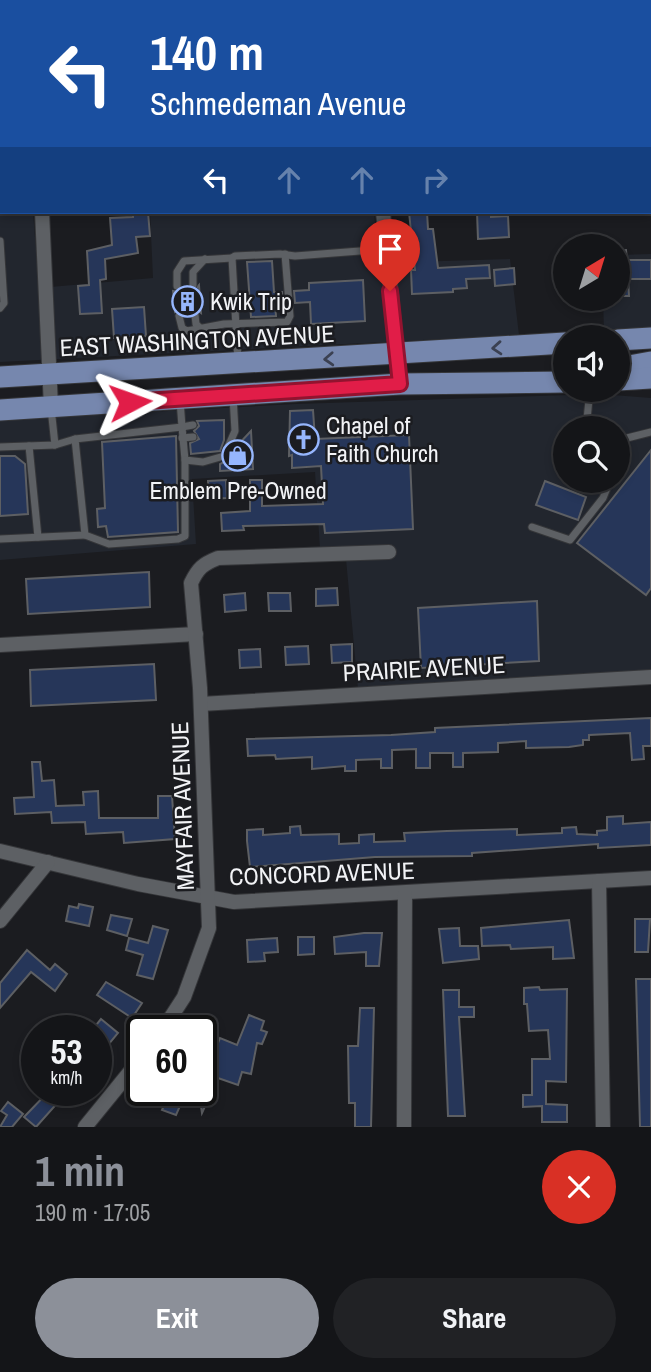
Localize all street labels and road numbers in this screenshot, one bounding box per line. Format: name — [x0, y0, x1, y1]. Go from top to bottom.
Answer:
street label: EAST WASHINGTON AVENUE — [59, 317, 335, 363]
street label: PRAIRIE AVENUE — [342, 648, 506, 688]
street label: MAYFAIR AVENUE — [163, 721, 201, 891]
street label: CONCORD AVENUE — [229, 854, 415, 892]

